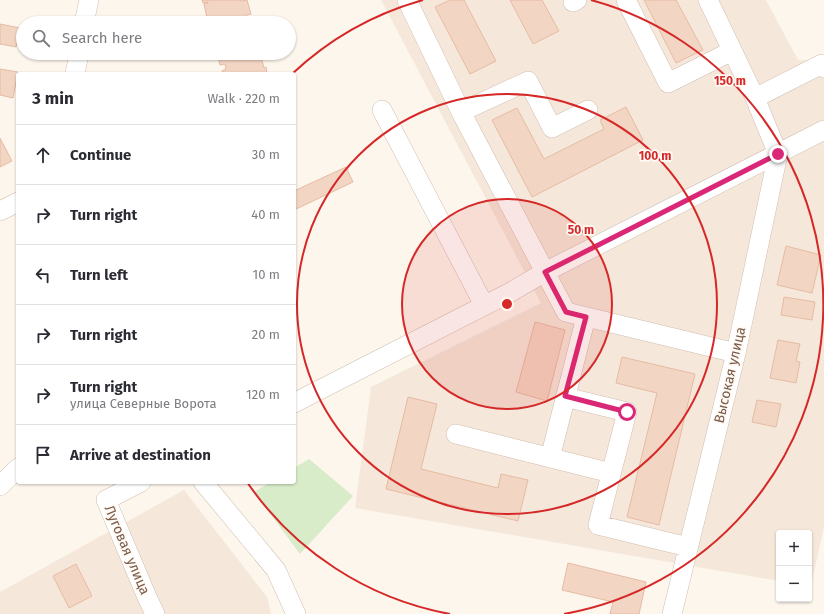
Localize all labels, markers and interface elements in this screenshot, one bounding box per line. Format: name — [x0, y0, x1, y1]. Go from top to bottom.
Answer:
search box — [16, 16, 296, 60]
icon: search — [30, 27, 52, 49]
text: Search here — [62, 29, 142, 47]
text: 150 m — [714, 74, 746, 88]
text: 3 min — [32, 88, 74, 109]
text: Walk · 220 m — [208, 91, 280, 106]
icon: ahead — [32, 144, 54, 166]
route end — [769, 145, 787, 163]
text: Continue — [70, 146, 131, 164]
text: 30 m — [252, 147, 280, 162]
text: 100 m — [639, 149, 671, 163]
icon: right — [32, 204, 54, 226]
text: Turn right — [70, 206, 137, 224]
text: 40 m — [251, 207, 280, 222]
text: 50 m — [568, 223, 594, 237]
icon: left — [32, 264, 54, 286]
text: Turn left — [70, 266, 128, 284]
text: 10 m — [253, 267, 280, 282]
centre of rings — [500, 297, 514, 311]
icon: right — [32, 324, 54, 346]
street label: Высокая улица — [711, 325, 749, 425]
text: Turn right — [70, 326, 137, 344]
text: 20 m — [252, 327, 280, 342]
text: Turn right — [70, 378, 137, 396]
icon: right — [32, 384, 54, 406]
text: 120 m — [246, 387, 280, 402]
text: улица Северные Ворота — [70, 396, 217, 411]
route start — [618, 403, 636, 421]
icon: arrive — [32, 444, 54, 466]
text: Arrive at destination — [70, 446, 211, 464]
street label: Луговая улица — [100, 503, 154, 597]
map controls — [776, 530, 812, 602]
button: + — [776, 530, 812, 566]
button: − — [776, 566, 812, 602]

